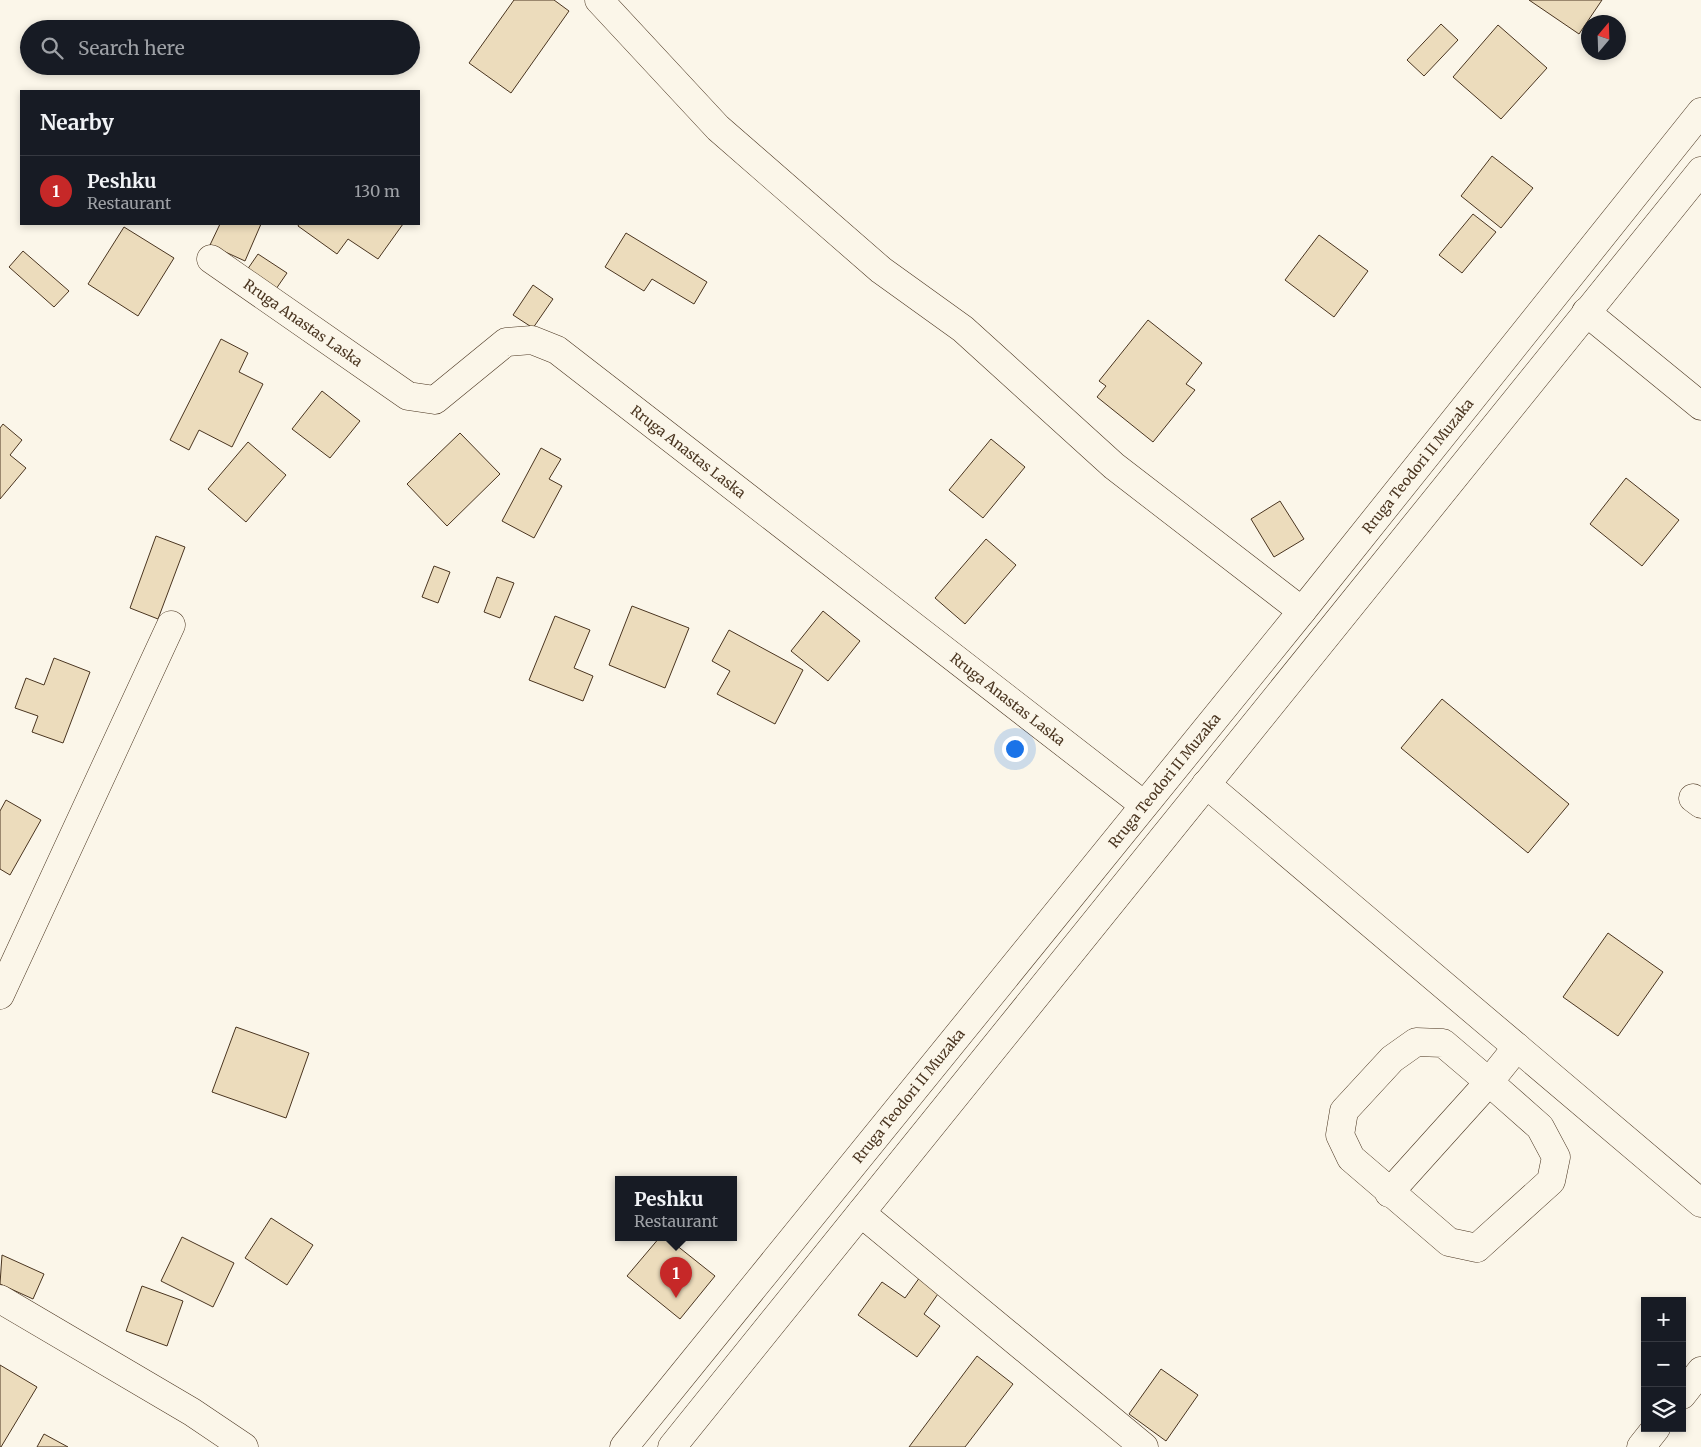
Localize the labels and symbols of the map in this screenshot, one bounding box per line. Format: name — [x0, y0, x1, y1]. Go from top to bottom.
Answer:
north arrow — [1581, 15, 1626, 60]
street label: Rruga Anastas Laska — [240, 275, 366, 371]
street label: Rruga Teodori II Muzaka — [1358, 394, 1478, 537]
street label: Rruga Anastas Laska — [627, 402, 750, 502]
street label: Rruga Anastas Laska — [946, 649, 1069, 750]
street label: Rruga Teodori II Muzaka — [1105, 709, 1225, 852]
your location — [1002, 736, 1028, 762]
street label: Rruga Teodori II Muzaka — [849, 1025, 969, 1167]
pin: 1 — [660, 1257, 692, 1298]

